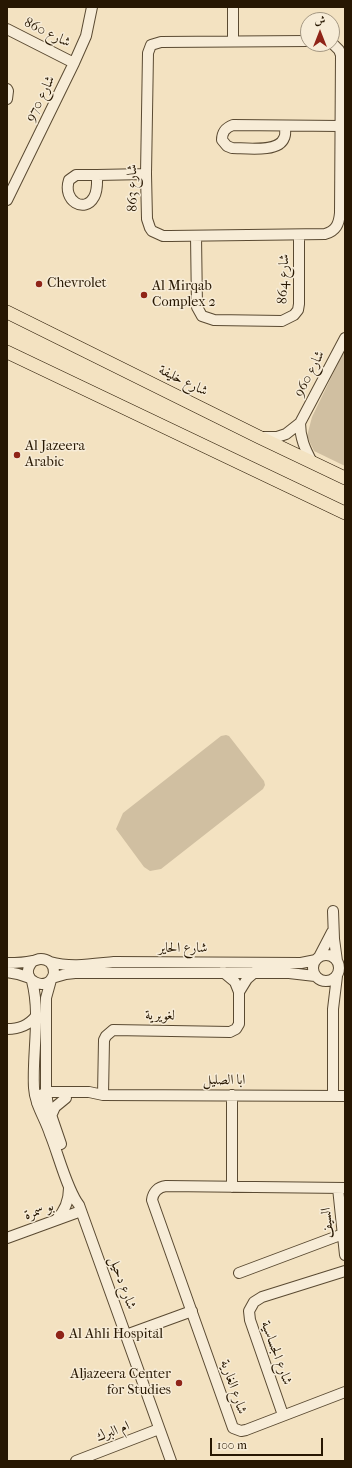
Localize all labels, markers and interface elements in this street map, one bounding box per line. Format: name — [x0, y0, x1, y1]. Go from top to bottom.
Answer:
north arrow — [300, 12, 340, 52]
text: ش — [315, 14, 325, 27]
street label: شارع 860 — [21, 15, 73, 51]
street label: شارع 970 — [23, 73, 59, 125]
street label: شارع 863 — [124, 164, 142, 212]
street label: شارع 864 — [275, 254, 293, 304]
place label: Chevrolet — [47, 276, 107, 292]
marker: Chevrolet — [34, 279, 44, 289]
place label: Al Mirqab Complex 2 — [152, 279, 216, 312]
marker: Al Mirqab Complex 2 — [139, 290, 149, 300]
street label: شارع 960 — [291, 348, 329, 400]
street label: شارع خليفة — [156, 362, 210, 400]
place label: Al Jazeera Arabic — [25, 439, 85, 472]
marker: Al Jazeera Arabic — [12, 450, 22, 460]
street label: شارع الحاير — [158, 941, 208, 957]
street label: لغويرية — [145, 1007, 175, 1025]
street label: ابا الصليل — [203, 1073, 245, 1089]
street label: بو سمرة — [22, 1198, 56, 1224]
street label: السيف — [318, 1207, 338, 1239]
street label: شارع دحيل — [105, 1254, 139, 1312]
street label: شارع الجساسية — [257, 1319, 295, 1387]
place label: Al Ahli Hospital — [69, 1327, 163, 1343]
marker: Al Ahli Hospital — [54, 1329, 66, 1341]
street label: شارع الغارية — [216, 1358, 250, 1416]
place label: Aljazeera Center for Studies — [70, 1367, 171, 1400]
marker: Aljazeera Center for Studies — [174, 1378, 184, 1388]
street label: ام البرك — [94, 1418, 132, 1446]
scale bar — [212, 1430, 325, 1456]
text: 100 m — [217, 1438, 247, 1452]

